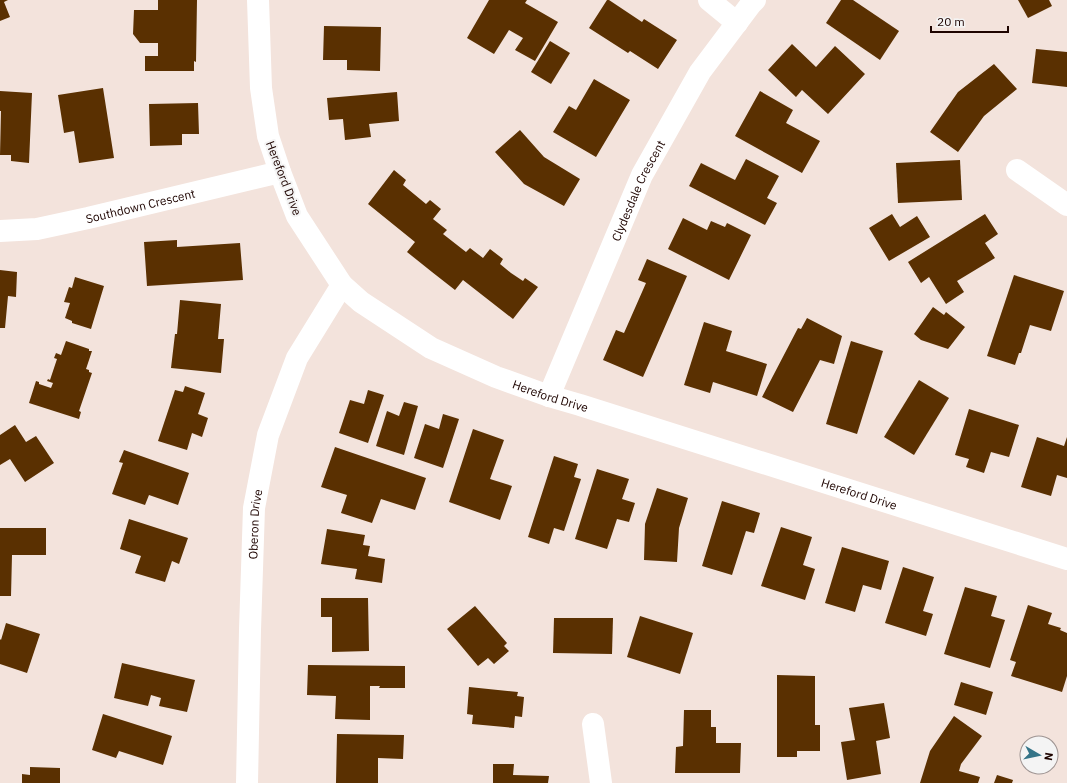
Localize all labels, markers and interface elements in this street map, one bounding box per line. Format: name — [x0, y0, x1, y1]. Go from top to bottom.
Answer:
scale bar — [931, 8, 1008, 34]
text: 20 m — [937, 14, 965, 29]
street label: Clydesdale Crescent — [608, 137, 668, 243]
street label: Hereford Drive — [263, 139, 305, 218]
street label: Southdown Crescent — [84, 185, 196, 226]
street label: Hereford Drive — [511, 376, 591, 415]
street label: Hereford Drive — [820, 474, 899, 512]
street label: Oberon Drive — [245, 487, 265, 560]
north arrow — [1019, 735, 1059, 775]
text: N — [1041, 752, 1056, 762]

